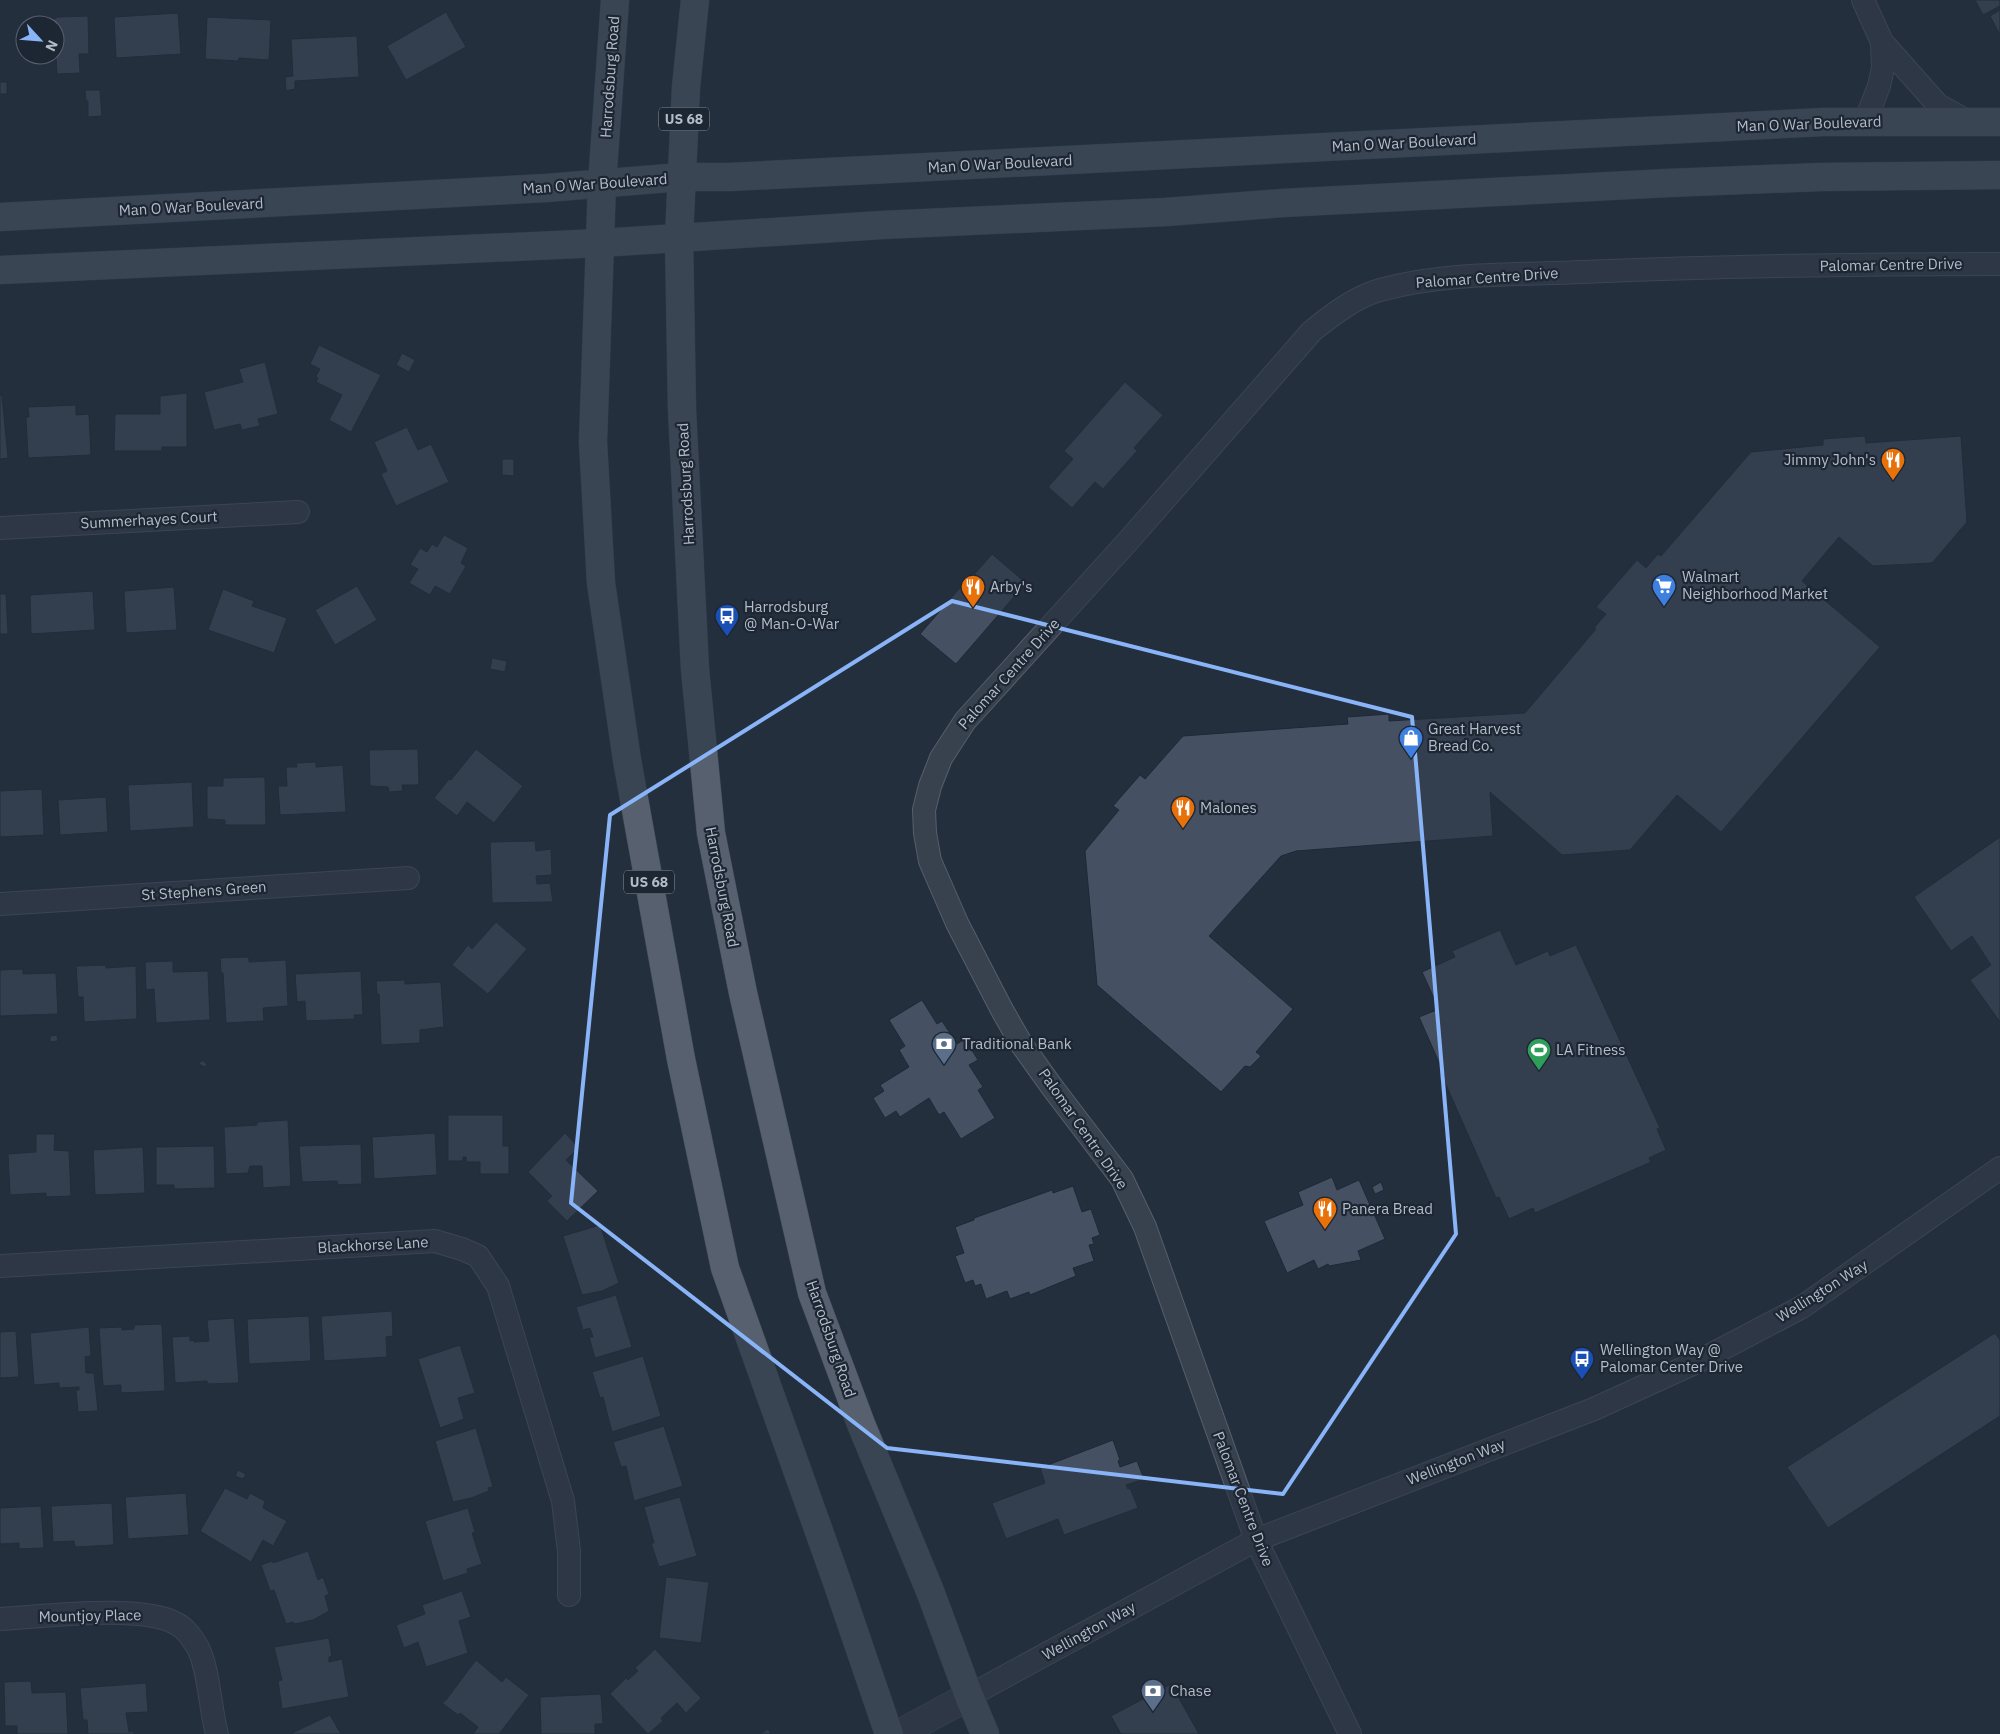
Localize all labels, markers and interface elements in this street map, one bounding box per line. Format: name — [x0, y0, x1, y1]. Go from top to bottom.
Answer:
north arrow — [15, 15, 65, 65]
street label: Harrodsburg Road — [596, 15, 623, 139]
text: N — [41, 37, 62, 54]
road number: US 68 — [659, 108, 709, 130]
street label: Man O War Boulevard — [1736, 111, 1882, 136]
street label: Man O War Boulevard — [1331, 129, 1477, 156]
street label: Man O War Boulevard — [927, 150, 1073, 177]
street label: Man O War Boulevard — [522, 169, 668, 198]
street label: Man O War Boulevard — [118, 193, 264, 220]
street label: Palomar Centre Drive — [1819, 254, 1963, 275]
street label: Palomar Centre Drive — [1415, 263, 1559, 292]
street label: Harrodsburg Road — [673, 422, 698, 546]
restaurant icon: Jimmy John's — [1880, 447, 1906, 481]
place label: Jimmy John's — [1784, 450, 1876, 469]
street label: Summerhayes Court — [80, 506, 218, 533]
place label: Walmart Neighborhood Market — [1682, 567, 1828, 603]
supermarket icon: Walmart Neighborhood Market — [1651, 573, 1677, 607]
restaurant icon: Arby's — [960, 574, 986, 608]
place label: Arby's — [990, 577, 1032, 596]
place label: Harrodsburg @ Man-O-War — [744, 597, 840, 633]
bus stop icon: Harrodsburg @ Man-O-War — [714, 603, 740, 637]
street label: Palomar Centre Drive — [954, 614, 1064, 733]
place label: Great Harvest Bread Co. — [1428, 719, 1521, 755]
shop icon: Great Harvest Bread Co. — [1398, 725, 1424, 759]
restaurant icon: Malones — [1170, 795, 1196, 829]
place label: Malones — [1200, 798, 1257, 817]
street label: Harrodsburg Road — [701, 825, 743, 949]
road number: US 68 — [624, 870, 674, 894]
street label: St Stephens Green — [141, 877, 267, 904]
bank icon: Traditional Bank — [931, 1031, 957, 1065]
place label: Traditional Bank — [962, 1034, 1072, 1053]
sports icon: LA Fitness — [1526, 1037, 1552, 1071]
place label: LA Fitness — [1556, 1040, 1626, 1059]
street label: Palomar Centre Drive — [1035, 1065, 1132, 1193]
restaurant icon: Panera Bread — [1312, 1196, 1338, 1230]
place label: Panera Bread — [1342, 1199, 1433, 1218]
street label: Blackhorse Lane — [317, 1232, 429, 1257]
street label: Wellington Way — [1773, 1255, 1871, 1326]
street label: Harrodsburg Road — [803, 1278, 860, 1400]
place label: Wellington Way @ Palomar Center Drive — [1600, 1340, 1743, 1376]
bus stop icon: Wellington Way @ Palomar Center Drive — [1569, 1346, 1595, 1380]
street label: Palomar Centre Drive — [1209, 1429, 1278, 1569]
street label: Wellington Way — [1404, 1434, 1508, 1489]
street label: Wellington Way — [1039, 1597, 1139, 1664]
street label: Mountjoy Place — [38, 1605, 142, 1626]
bank icon: Chase — [1140, 1678, 1166, 1712]
place label: Chase — [1170, 1681, 1211, 1700]

